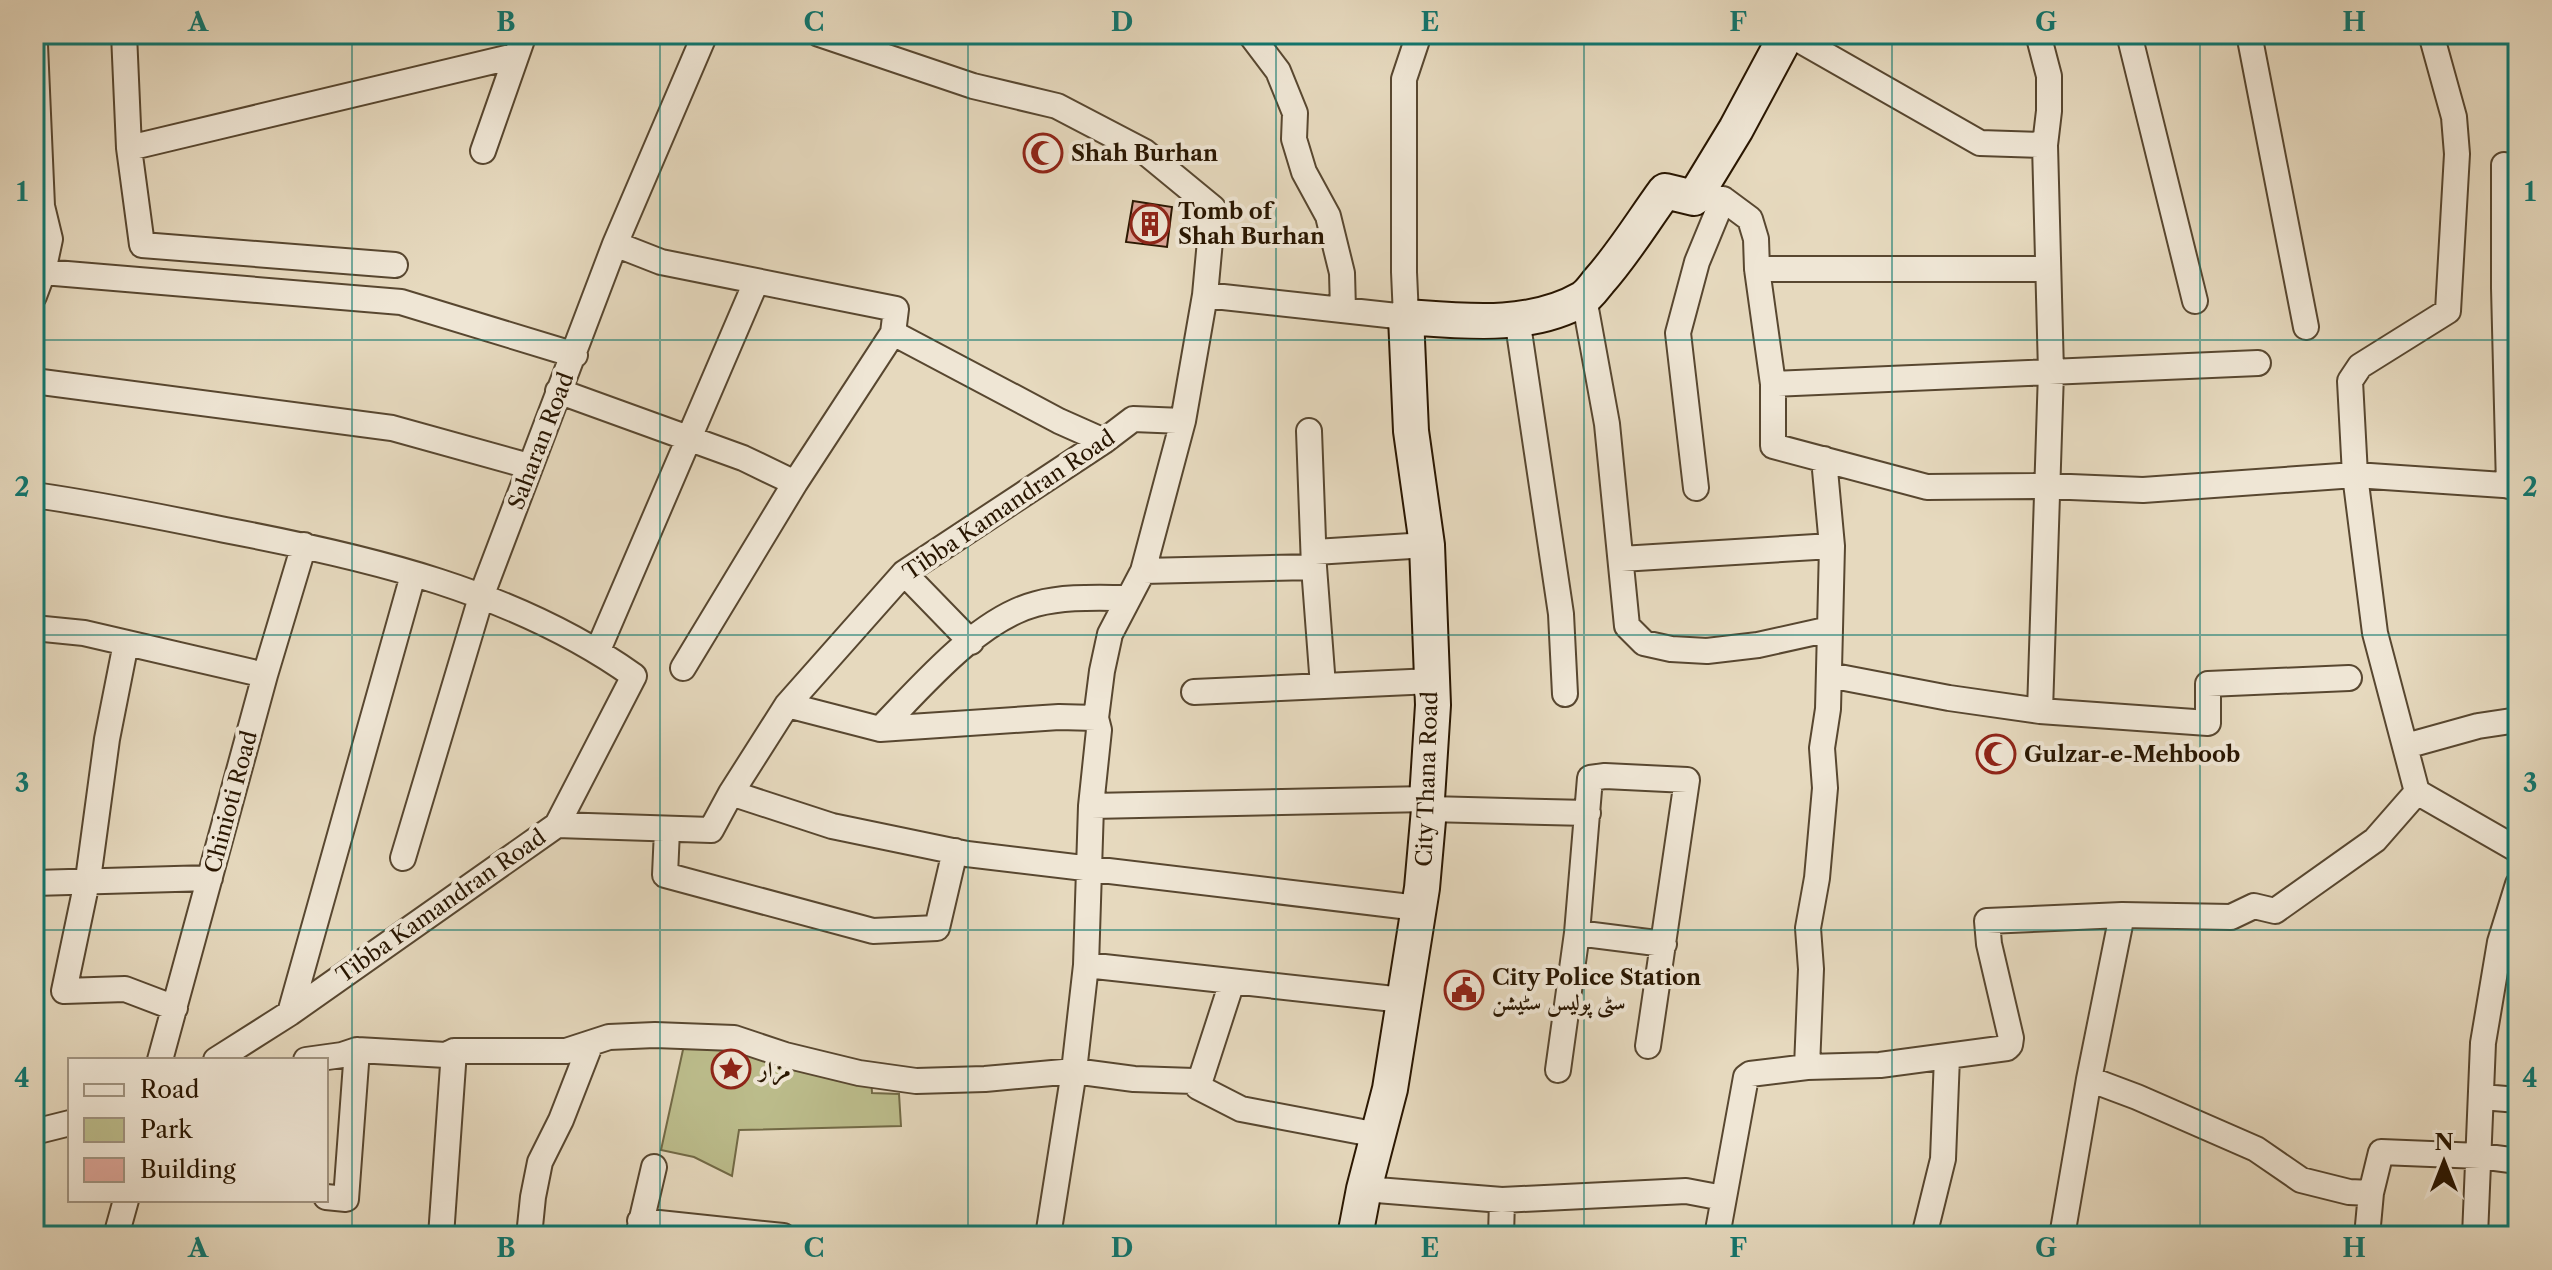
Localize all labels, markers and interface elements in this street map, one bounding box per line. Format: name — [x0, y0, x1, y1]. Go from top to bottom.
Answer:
text: A — [187, 6, 209, 38]
text: B — [496, 6, 516, 38]
text: C — [804, 6, 824, 38]
text: D — [1111, 6, 1133, 38]
text: E — [1421, 6, 1439, 38]
text: F — [1729, 6, 1747, 38]
text: G — [2035, 6, 2057, 38]
text: H — [2342, 6, 2366, 38]
mosque icon: Shah Burhan — [1022, 132, 1064, 174]
place label: Shah Burhan — [1071, 140, 1218, 167]
text: 1 — [16, 176, 28, 208]
text: 1 — [2524, 176, 2536, 208]
place label: Tomb of Shah Burhan — [1178, 198, 1325, 250]
building icon: Tomb of Shah Burhan — [1129, 203, 1171, 245]
street label: Saharan Road — [502, 369, 580, 513]
street label: Tibba Kamandran Road — [898, 424, 1120, 586]
text: 2 — [14, 471, 30, 503]
text: 2 — [2522, 471, 2538, 503]
street label: City Thana Road — [1410, 691, 1444, 867]
street label: Chinioti Road — [199, 728, 263, 876]
mosque icon: Gulzar-e-Mehboob — [1975, 733, 2017, 775]
place label: Gulzar-e-Mehboob — [2024, 741, 2240, 768]
text: 3 — [15, 767, 29, 799]
text: 3 — [2523, 767, 2537, 799]
street label: Tibba Kamandran Road — [331, 823, 551, 989]
place label: City Police Station سٹی پولیس سٹیشن — [1492, 964, 1701, 1019]
public building icon: City Police Station سٹی پولیس سٹیشن — [1443, 969, 1485, 1011]
place icon: مزار — [710, 1048, 752, 1090]
place label: مزار — [756, 1056, 791, 1086]
legend — [68, 1058, 328, 1202]
text: 4 — [14, 1062, 30, 1094]
text: 4 — [2522, 1062, 2538, 1094]
text: Road — [140, 1075, 200, 1104]
text: Park — [140, 1115, 193, 1144]
north arrow — [2404, 1122, 2484, 1202]
text: N — [2434, 1129, 2454, 1156]
text: Building — [140, 1155, 236, 1184]
text: A — [187, 1232, 209, 1264]
text: B — [496, 1232, 516, 1264]
text: C — [804, 1232, 824, 1264]
text: D — [1111, 1232, 1133, 1264]
text: E — [1421, 1232, 1439, 1264]
text: F — [1729, 1232, 1747, 1264]
text: G — [2035, 1232, 2057, 1264]
text: H — [2342, 1232, 2366, 1264]

